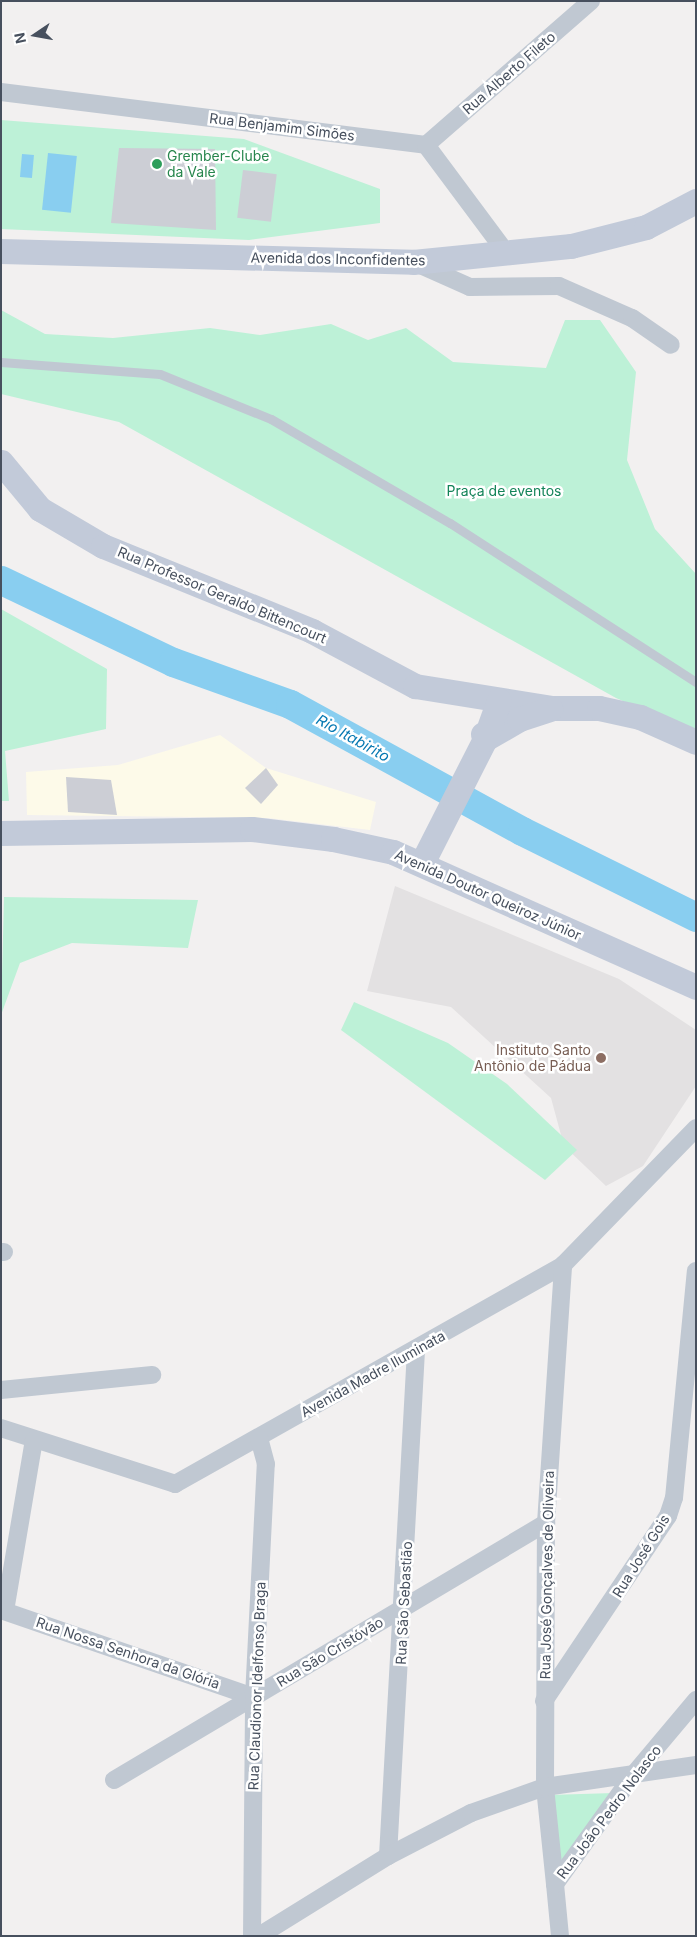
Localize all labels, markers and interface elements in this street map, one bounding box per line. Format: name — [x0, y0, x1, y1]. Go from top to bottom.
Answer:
north arrow — [10, 10, 60, 60]
street label: Rua Alberto Fileto — [459, 28, 559, 118]
text: N — [10, 31, 29, 45]
street label: Rua Benjamim Simões — [208, 110, 356, 144]
place label: Grember-Clube da Vale — [167, 148, 269, 180]
marker: Grember-Clube da Vale — [151, 158, 163, 170]
street label: Avenida dos Inconfidentes — [250, 249, 426, 269]
park label: Praça de eventos — [447, 483, 561, 499]
street label: Rua Professor Geraldo Bittencourt — [115, 543, 329, 647]
water label: Rio Itabirito — [313, 711, 393, 765]
street label: Avenida Doutor Queiroz Júnior — [392, 846, 584, 944]
place label: Instituto Santo Antônio de Pádua — [474, 1042, 591, 1074]
marker: Instituto Santo Antônio de Pádua — [595, 1052, 607, 1064]
street label: Avenida Madre Iluminata — [298, 1327, 448, 1421]
street label: Rua José Gonçalves de Oliveira — [537, 1470, 557, 1680]
street label: Rua José Gois — [609, 1511, 673, 1601]
street label: Rua São Sebastião — [392, 1541, 416, 1665]
street label: Rua Claudionor Idelfonso Braga — [245, 1581, 269, 1791]
street label: Rua Nossa Senhora da Glória — [34, 1614, 222, 1692]
street label: Rua São Cristóvão — [274, 1614, 386, 1690]
street label: Rua João Pedro Nolasco — [553, 1742, 665, 1882]

